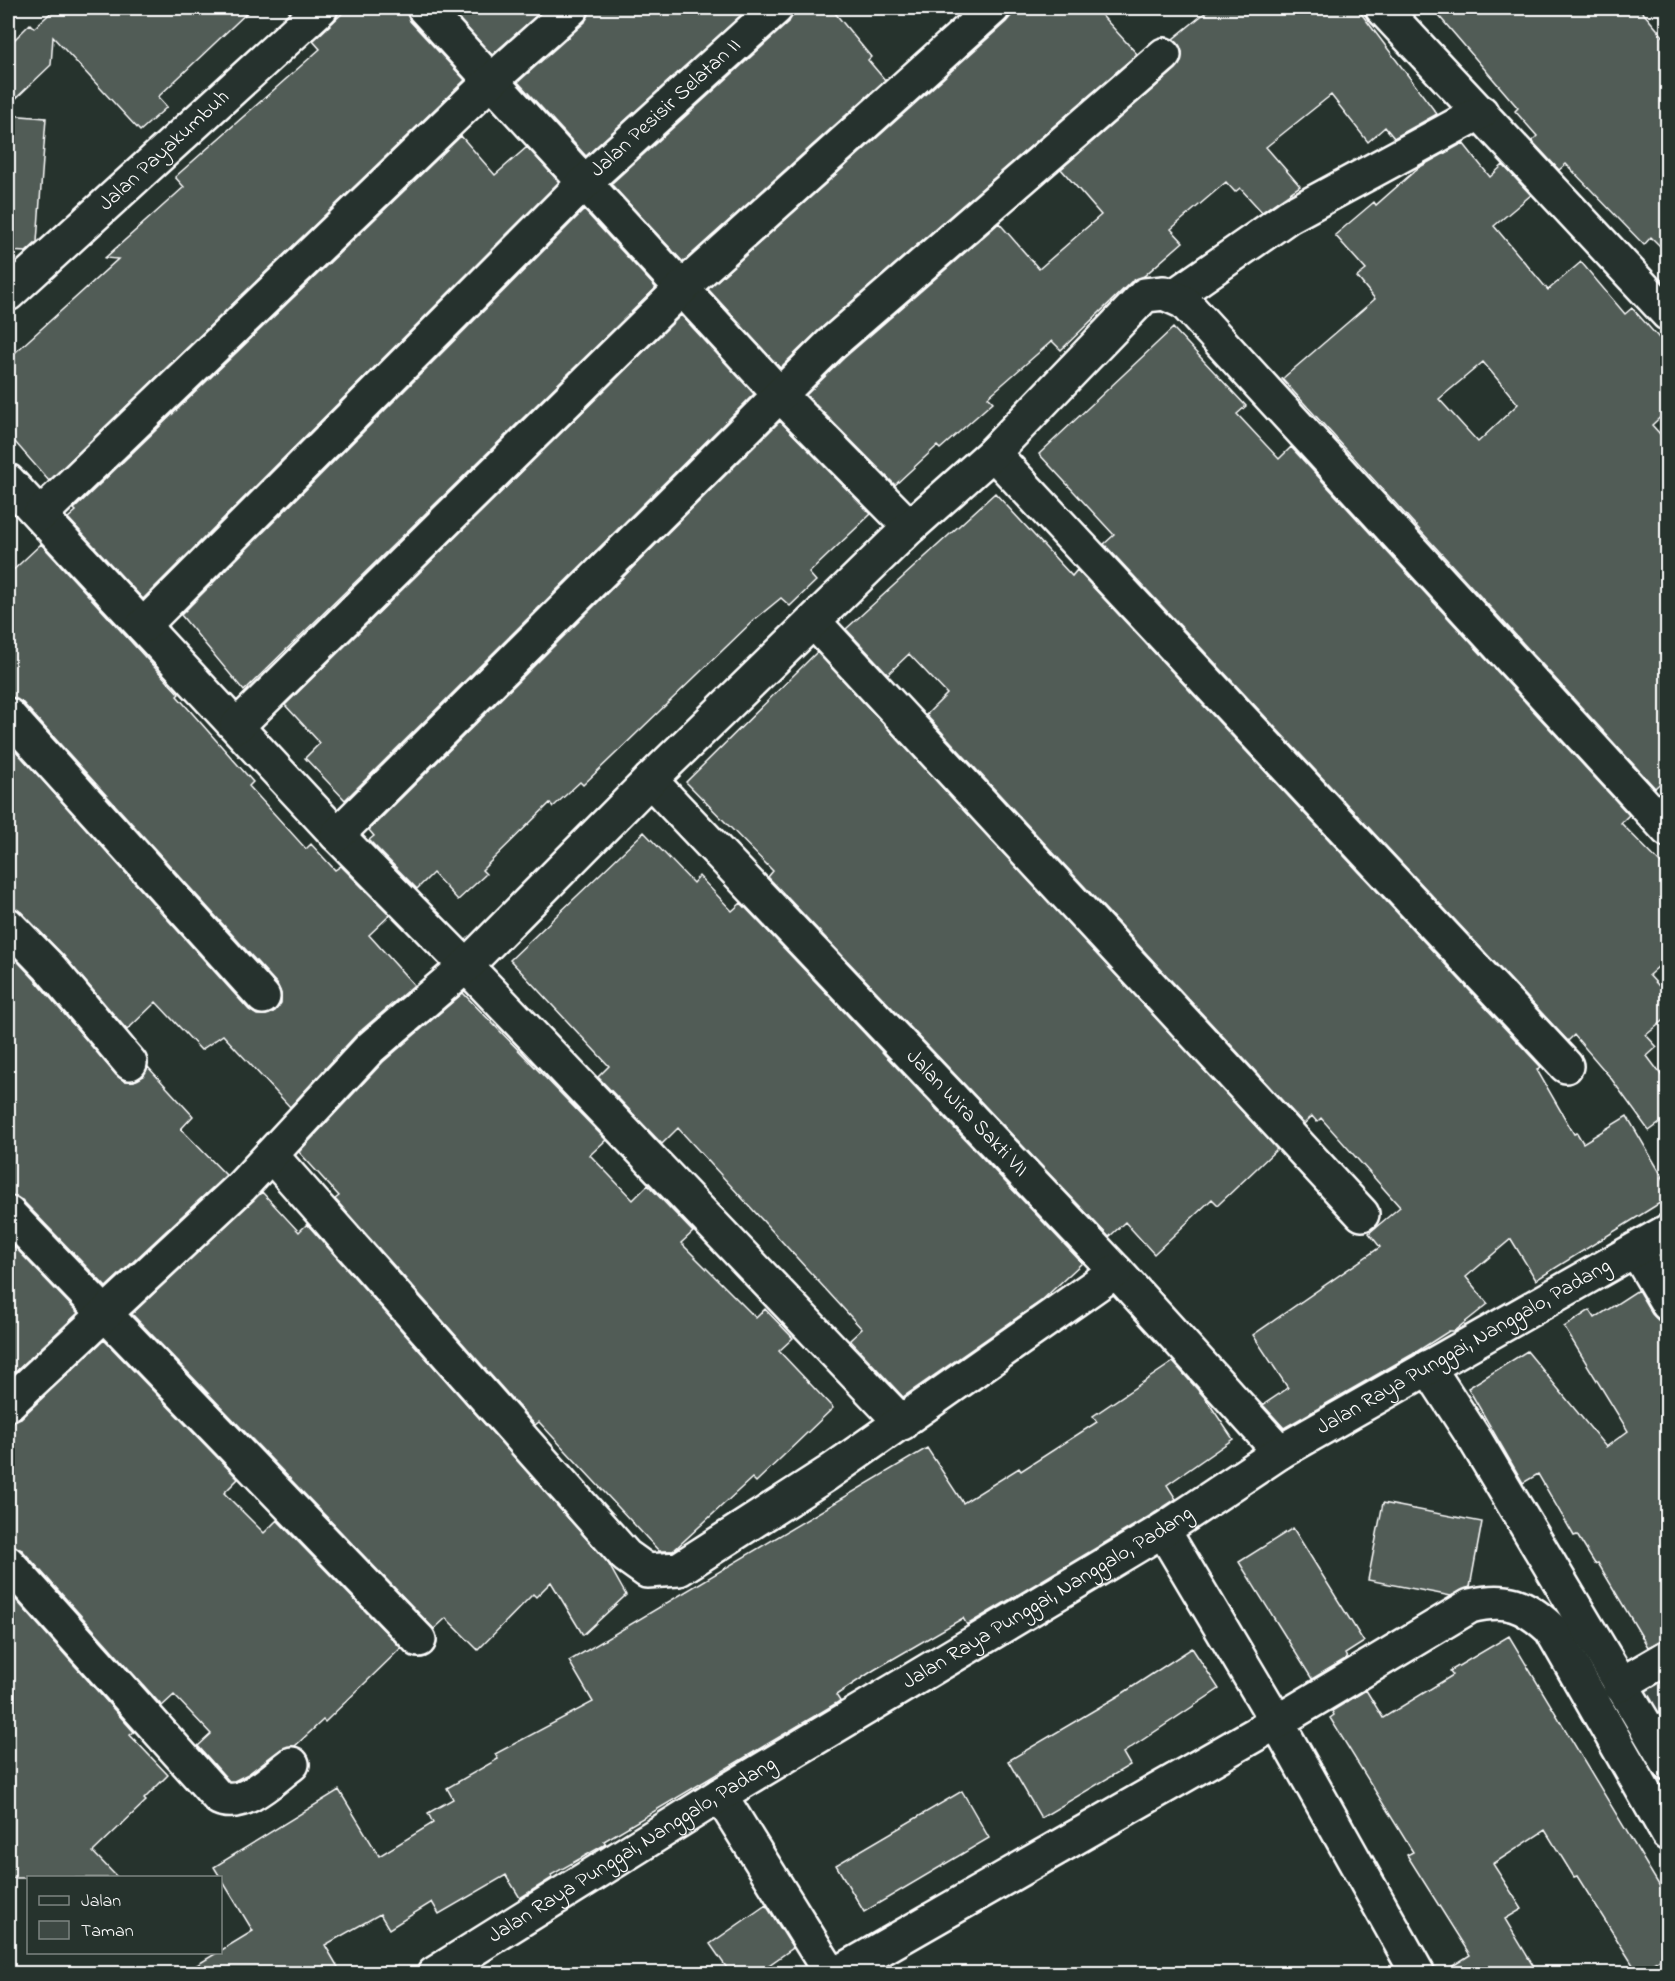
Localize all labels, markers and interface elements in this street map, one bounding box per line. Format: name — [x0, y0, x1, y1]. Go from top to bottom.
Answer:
street label: Jalan Pesisir Selatan II — [584, 32, 748, 185]
street label: Jalan Payakumbuh — [92, 83, 237, 219]
street label: Jalan Wira Sakti VII — [899, 1043, 1035, 1184]
street label: Jalan Raya Punggai, Nanggalo, Padang — [1311, 1251, 1618, 1443]
street label: Jalan Raya Punggai, Nanggalo, Padang — [897, 1499, 1200, 1697]
street label: Jalan Raya Punggai, Nanggalo, Padang — [483, 1749, 783, 1951]
legend — [27, 1876, 222, 1954]
text: Jalan — [81, 1889, 121, 1915]
text: Taman — [81, 1919, 134, 1945]

